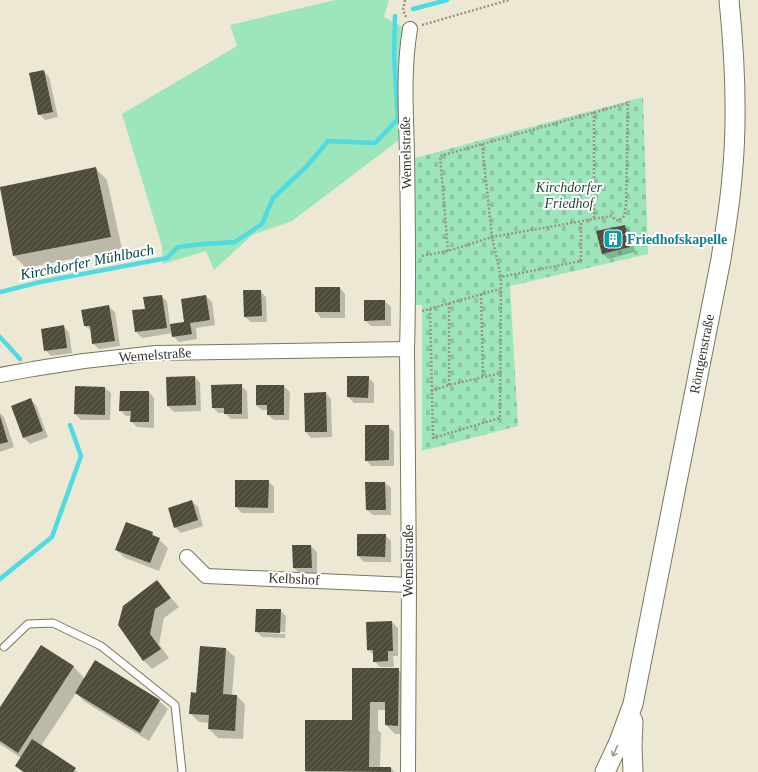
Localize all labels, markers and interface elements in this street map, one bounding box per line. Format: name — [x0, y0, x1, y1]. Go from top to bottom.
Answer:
street label: Wemelstraße — [398, 117, 414, 189]
park label: Kirchdorfer Friedhof — [535, 180, 603, 211]
building icon: Friedhofskapelle — [602, 228, 624, 250]
place label: Friedhofskapelle — [627, 232, 727, 247]
water label: Kirchdorfer Mühlbach — [18, 241, 155, 283]
street label: Röntgenstraße — [687, 313, 717, 395]
street label: Wemelstraße — [118, 345, 192, 365]
street label: Wemelstraße — [401, 525, 416, 597]
street label: Kelbshof — [268, 570, 320, 588]
one-way arrow — [611, 745, 618, 757]

